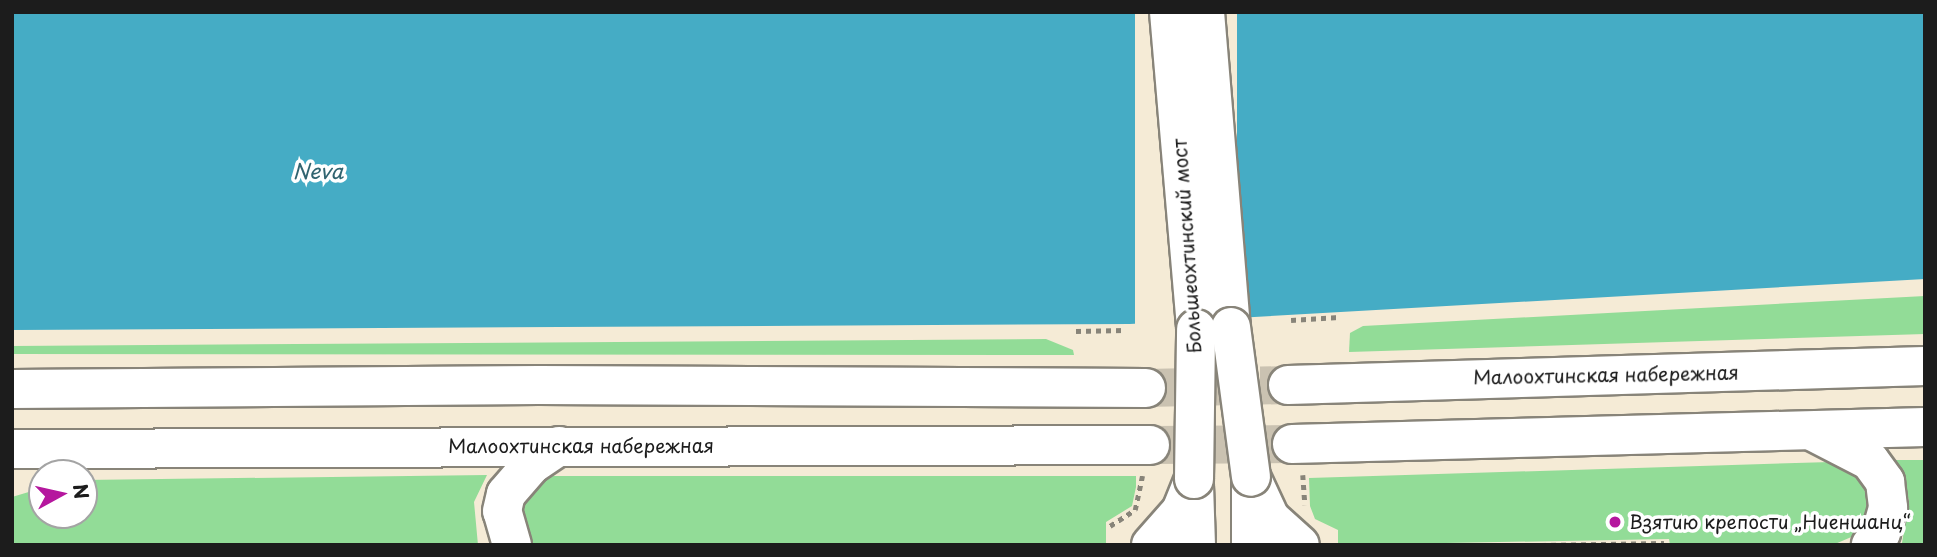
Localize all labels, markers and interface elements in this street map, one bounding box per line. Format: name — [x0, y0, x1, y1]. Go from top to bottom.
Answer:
street label: Большеохтинский мост — [1168, 138, 1206, 354]
water label: Neva — [293, 157, 343, 183]
street label: Малоохтинская набережная — [1473, 361, 1739, 389]
street label: Малоохтинская набережная — [448, 435, 714, 457]
north arrow — [28, 459, 98, 529]
text: N — [67, 482, 97, 501]
place label: Взятию крепости „Ниеншанц“ — [1629, 511, 1911, 533]
marker: Взятию крепости „Ниеншанц“ — [1607, 514, 1623, 530]

